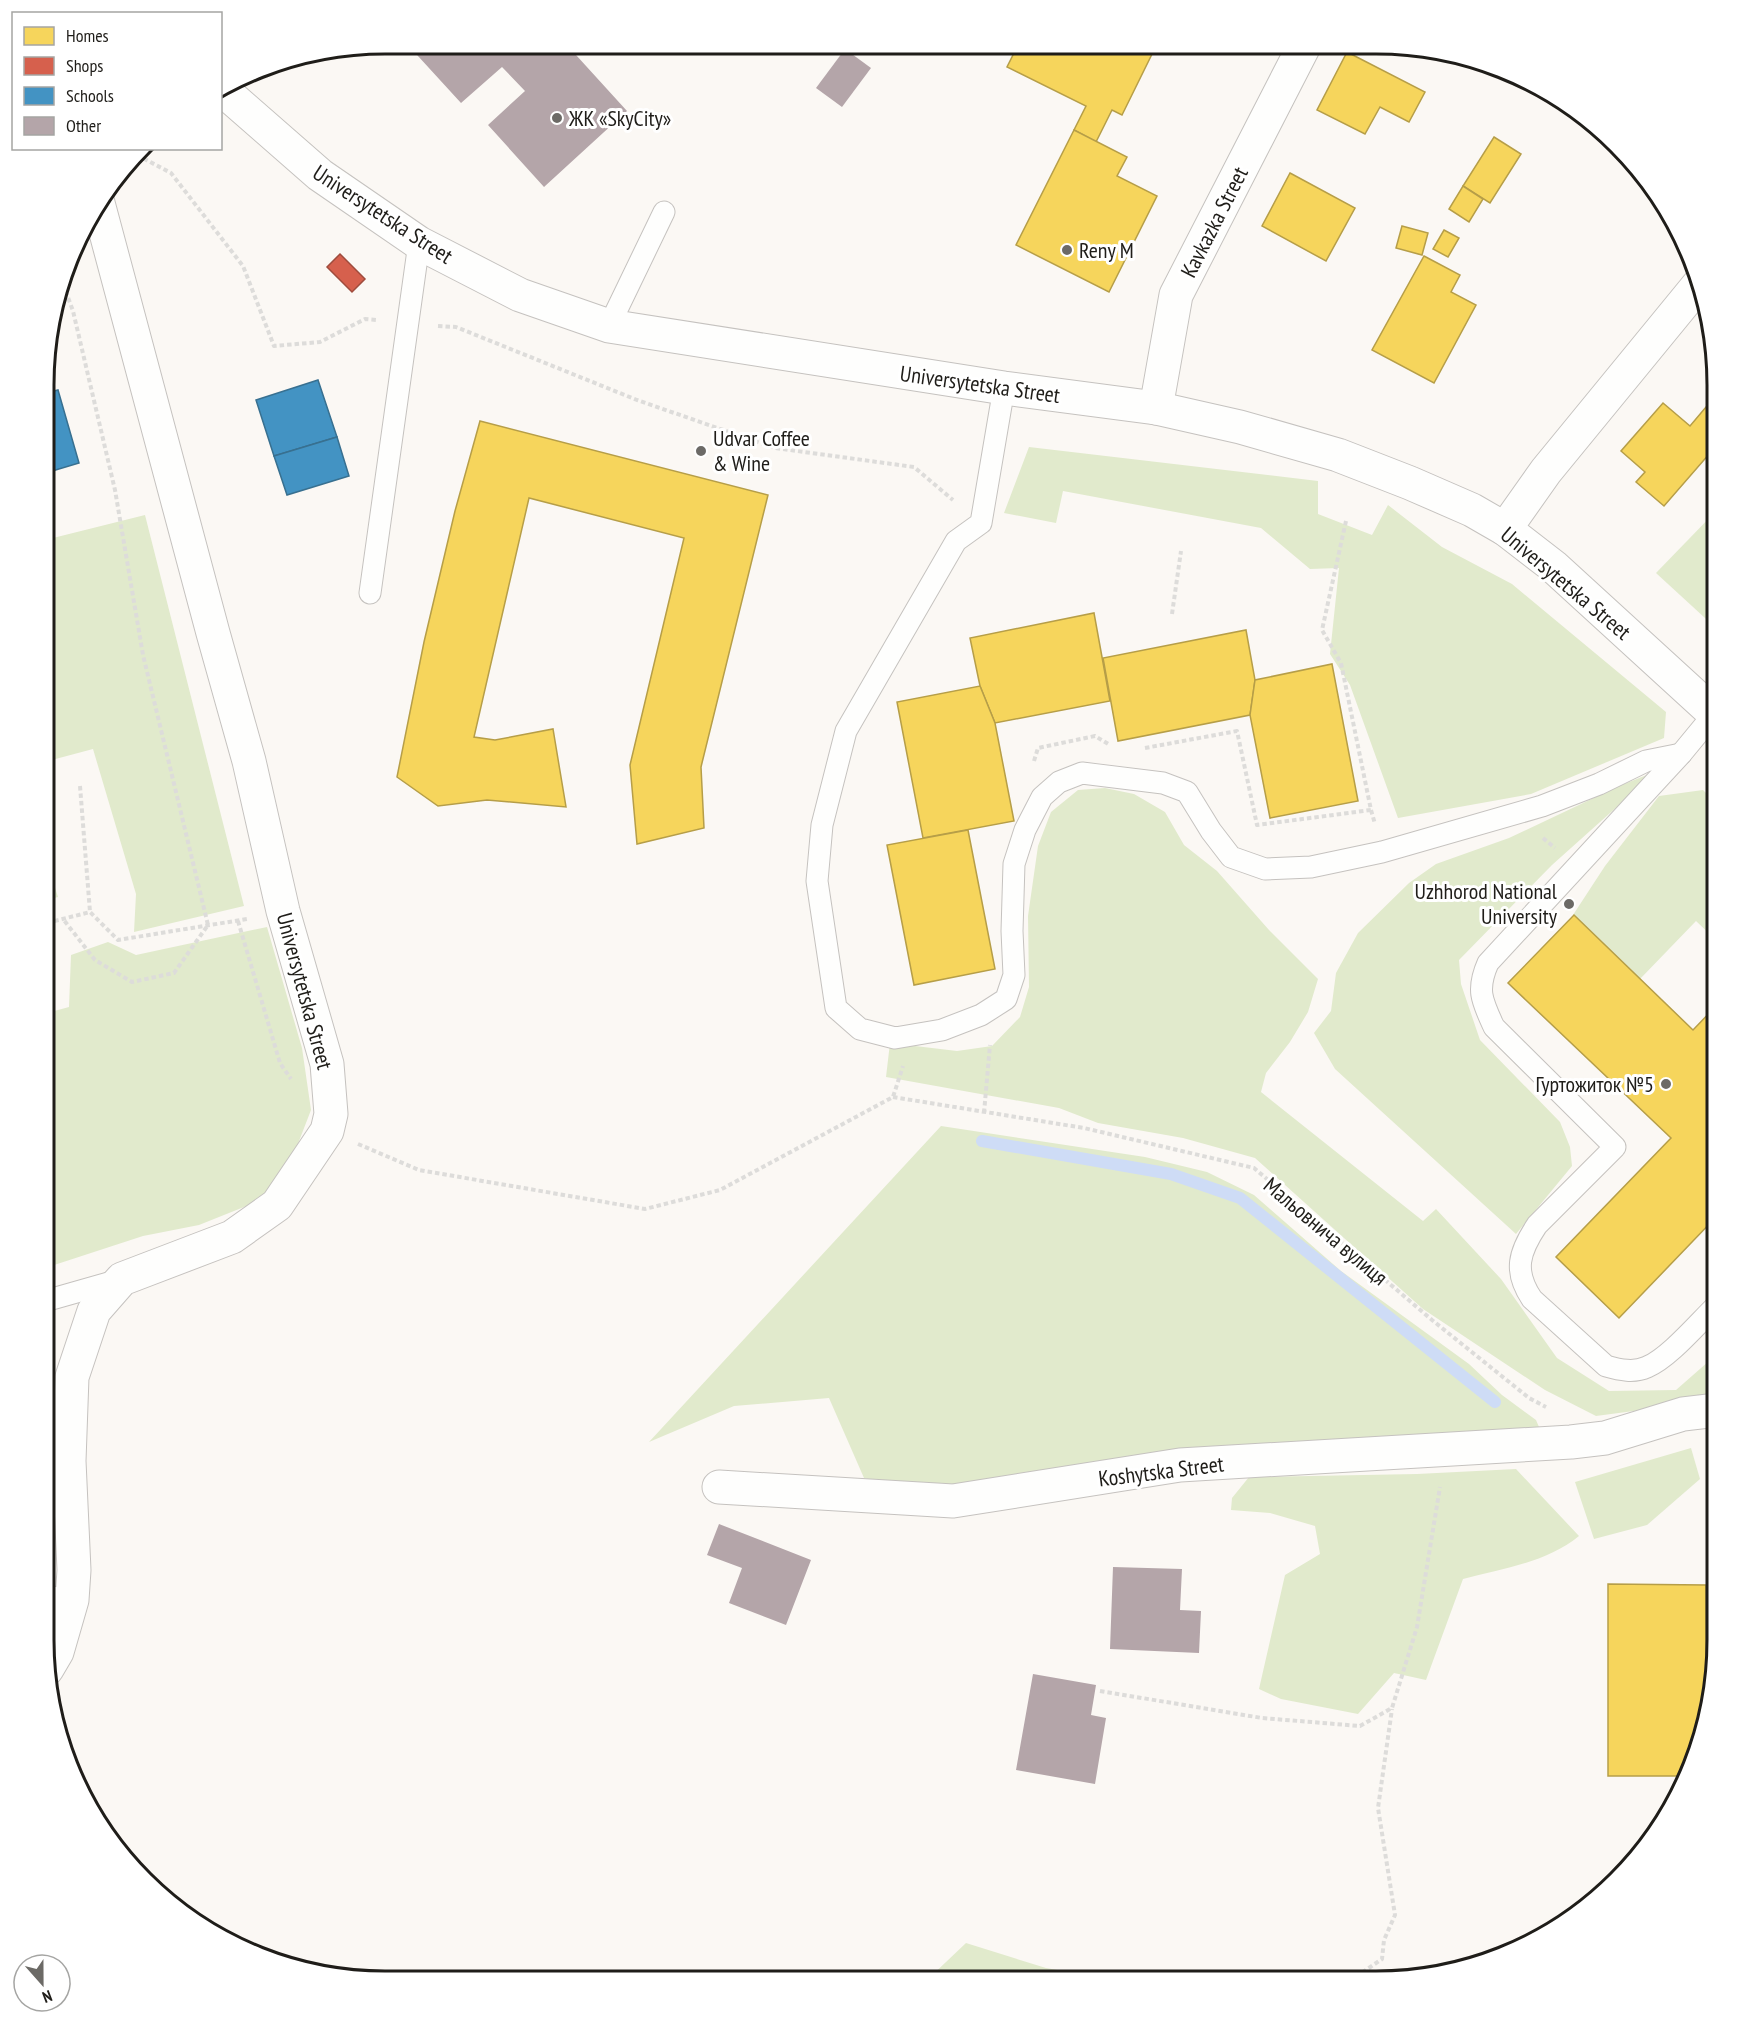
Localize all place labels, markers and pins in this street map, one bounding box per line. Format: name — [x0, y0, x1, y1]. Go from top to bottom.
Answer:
place label: ЖК «SkyCity» — [568, 104, 671, 132]
marker: ЖК «SkyCity» — [550, 111, 564, 125]
place label: Reny M — [1079, 236, 1134, 264]
marker: Reny M — [1060, 243, 1074, 257]
place label: Udvar Coffee & Wine — [713, 424, 810, 477]
marker: Udvar Coffee & Wine — [694, 444, 708, 458]
place label: Uzhhorod National University — [1414, 877, 1558, 930]
marker: Uzhhorod National University — [1562, 897, 1576, 911]
place label: Гуртожиток №5 — [1535, 1070, 1654, 1098]
marker: Гуртожиток №5 — [1659, 1077, 1673, 1091]

